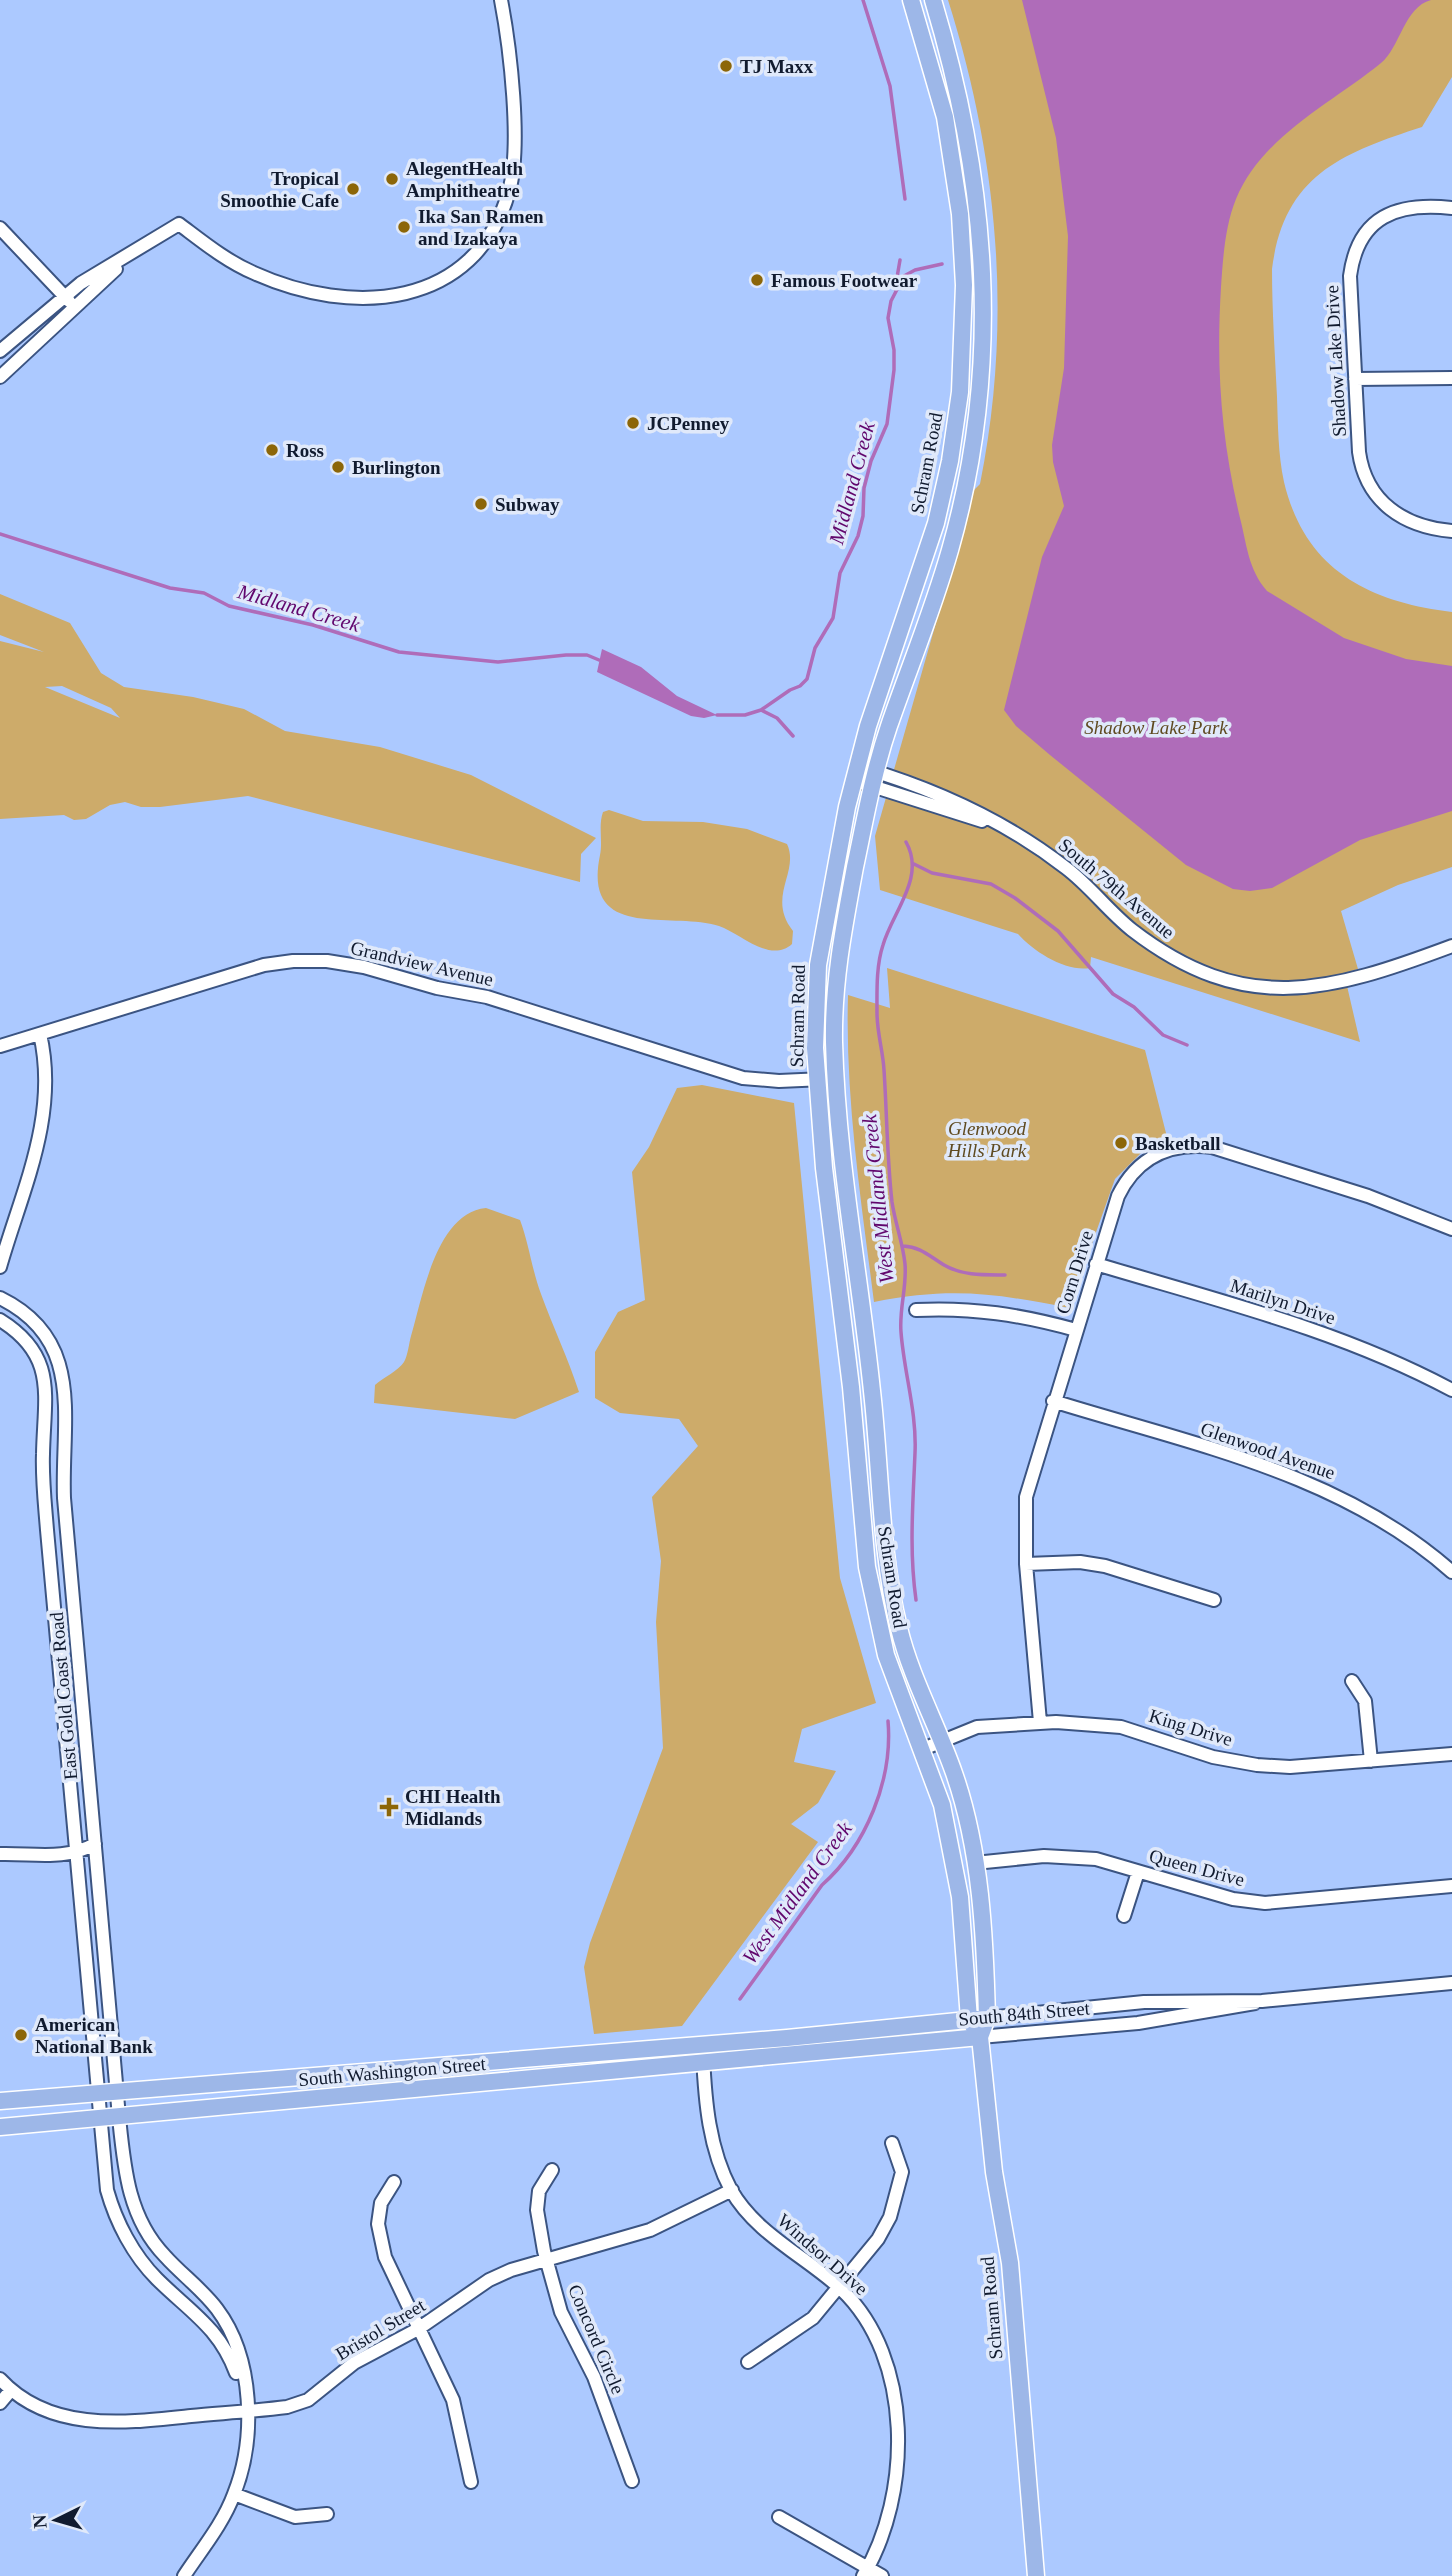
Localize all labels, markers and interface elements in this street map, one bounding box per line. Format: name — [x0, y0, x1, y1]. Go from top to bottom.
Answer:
place label: TJ Maxx — [740, 56, 814, 77]
marker: TJ Maxx — [718, 58, 734, 74]
place label: AlegentHealth Amphitheatre — [406, 158, 524, 201]
place label: Tropical Smoothie Cafe — [220, 168, 339, 211]
marker: AlegentHealth Amphitheatre — [384, 171, 400, 187]
marker: Tropical Smoothie Cafe — [345, 181, 361, 197]
place label: Ika San Ramen and Izakaya — [418, 206, 544, 249]
marker: Ika San Ramen and Izakaya — [396, 219, 412, 235]
place label: Famous Footwear — [771, 270, 918, 291]
marker: Famous Footwear — [749, 272, 765, 288]
street label: Shadow Lake Drive — [1321, 285, 1350, 437]
street label: Schram Road — [906, 410, 947, 516]
place label: JCPenney — [647, 413, 730, 434]
marker: JCPenney — [625, 415, 641, 431]
water label: Midland Creek — [824, 418, 880, 548]
place label: Ross — [286, 440, 324, 461]
marker: Ross — [264, 442, 280, 458]
place label: Burlington — [352, 457, 441, 478]
marker: Burlington — [330, 459, 346, 475]
place label: Subway — [495, 494, 560, 515]
marker: Subway — [473, 496, 489, 512]
water label: Midland Creek — [234, 579, 363, 637]
park label: Shadow Lake Park — [1084, 717, 1228, 738]
street label: South 79th Avenue — [1055, 834, 1179, 943]
street label: Grandview Avenue — [348, 937, 495, 990]
street label: Schram Road — [786, 964, 809, 1068]
water label: West Midland Creek — [857, 1113, 899, 1285]
park label: Glenwood Hills Park — [947, 1118, 1027, 1161]
place label: Basketball — [1135, 1133, 1221, 1154]
marker: Basketball — [1113, 1135, 1129, 1151]
street label: Corn Drive — [1052, 1228, 1097, 1316]
street label: Marilyn Drive — [1228, 1275, 1338, 1328]
street label: Glenwood Avenue — [1198, 1418, 1338, 1483]
street label: Schram Road — [874, 1525, 911, 1630]
street label: East Gold Coast Road — [46, 1611, 81, 1781]
street label: King Drive — [1147, 1705, 1235, 1750]
place label: CHI Health Midlands — [405, 1786, 501, 1829]
marker: CHI Health Midlands — [379, 1797, 399, 1817]
water label: West Midland Creek — [737, 1817, 857, 1969]
street label: Queen Drive — [1147, 1845, 1247, 1890]
street label: South 84th Street — [957, 1997, 1091, 2030]
place label: American National Bank — [35, 2014, 153, 2057]
marker: American National Bank — [13, 2027, 29, 2043]
street label: South Washington Street — [297, 2053, 487, 2090]
street label: Windsor Drive — [773, 2209, 872, 2299]
street label: Schram Road — [977, 2255, 1006, 2360]
street label: Concord Circle — [564, 2281, 629, 2397]
street label: Bristol Street — [332, 2294, 429, 2364]
north arrow — [21, 2485, 91, 2555]
text: N — [28, 2513, 51, 2529]

